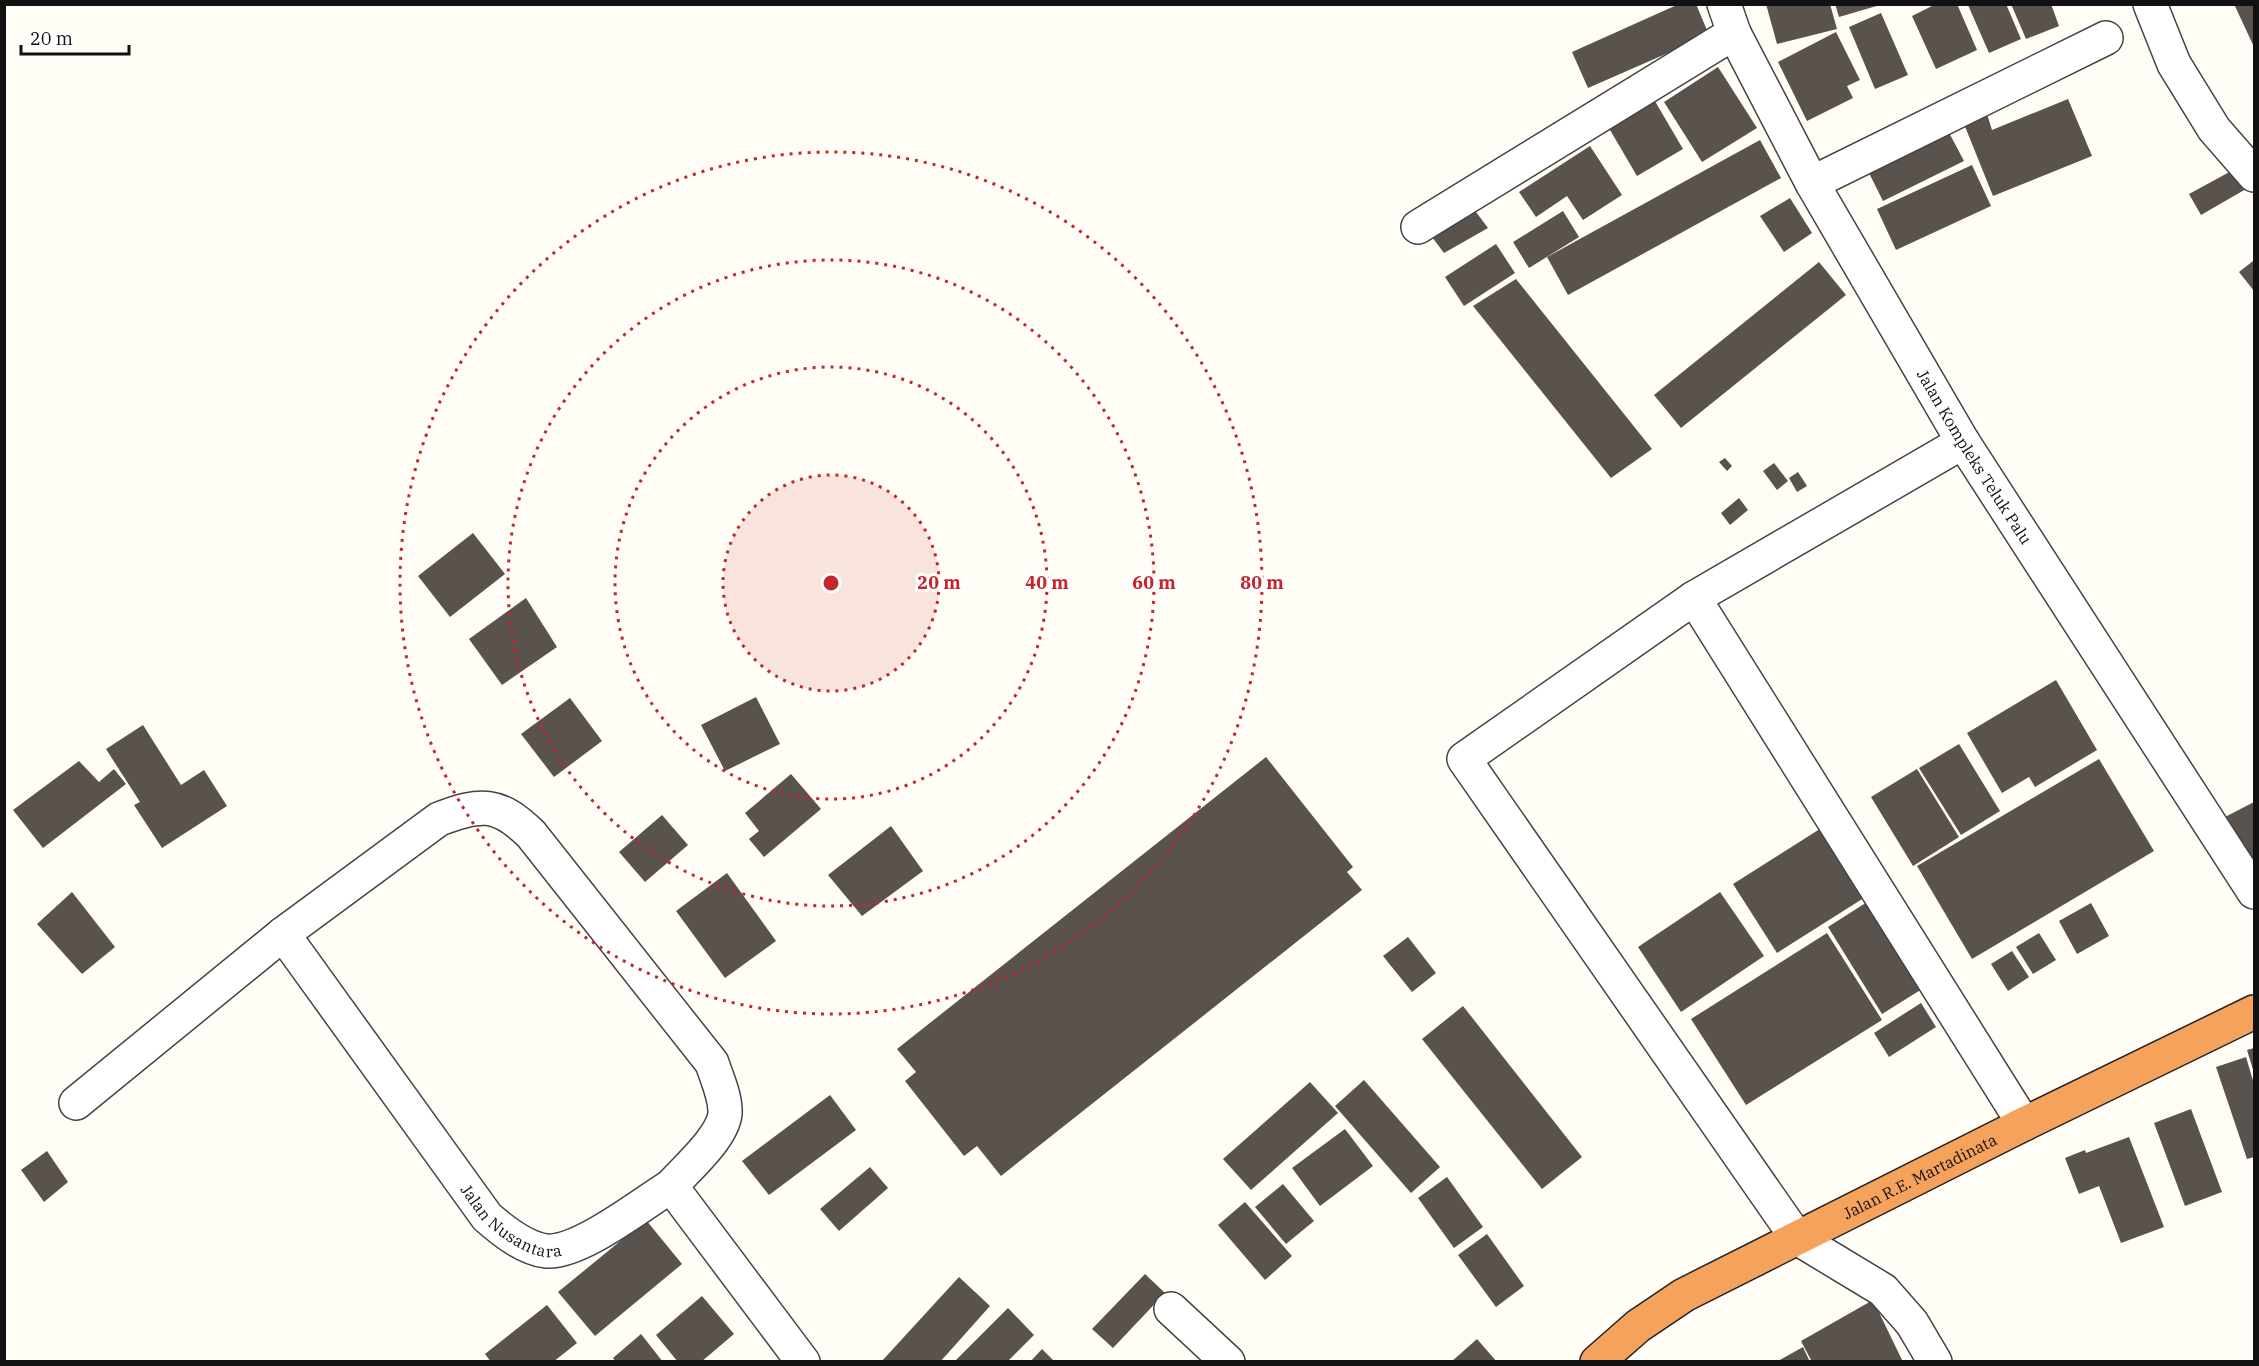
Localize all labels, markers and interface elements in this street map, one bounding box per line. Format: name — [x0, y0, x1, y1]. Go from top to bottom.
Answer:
scale bar — [21, 18, 129, 56]
text: 20 m — [30, 27, 73, 50]
street label: Jalan Kompleks Teluk Palu — [1913, 366, 2036, 548]
text: 20 m — [917, 571, 961, 594]
text: 40 m — [1025, 571, 1069, 594]
text: 60 m — [1132, 571, 1176, 594]
text: 80 m — [1240, 571, 1284, 594]
centre of rings — [821, 573, 841, 593]
street label: Jalan R.E. Martadinata — [1840, 1129, 2000, 1223]
street label: Jalan Nusantara — [456, 1180, 563, 1261]

